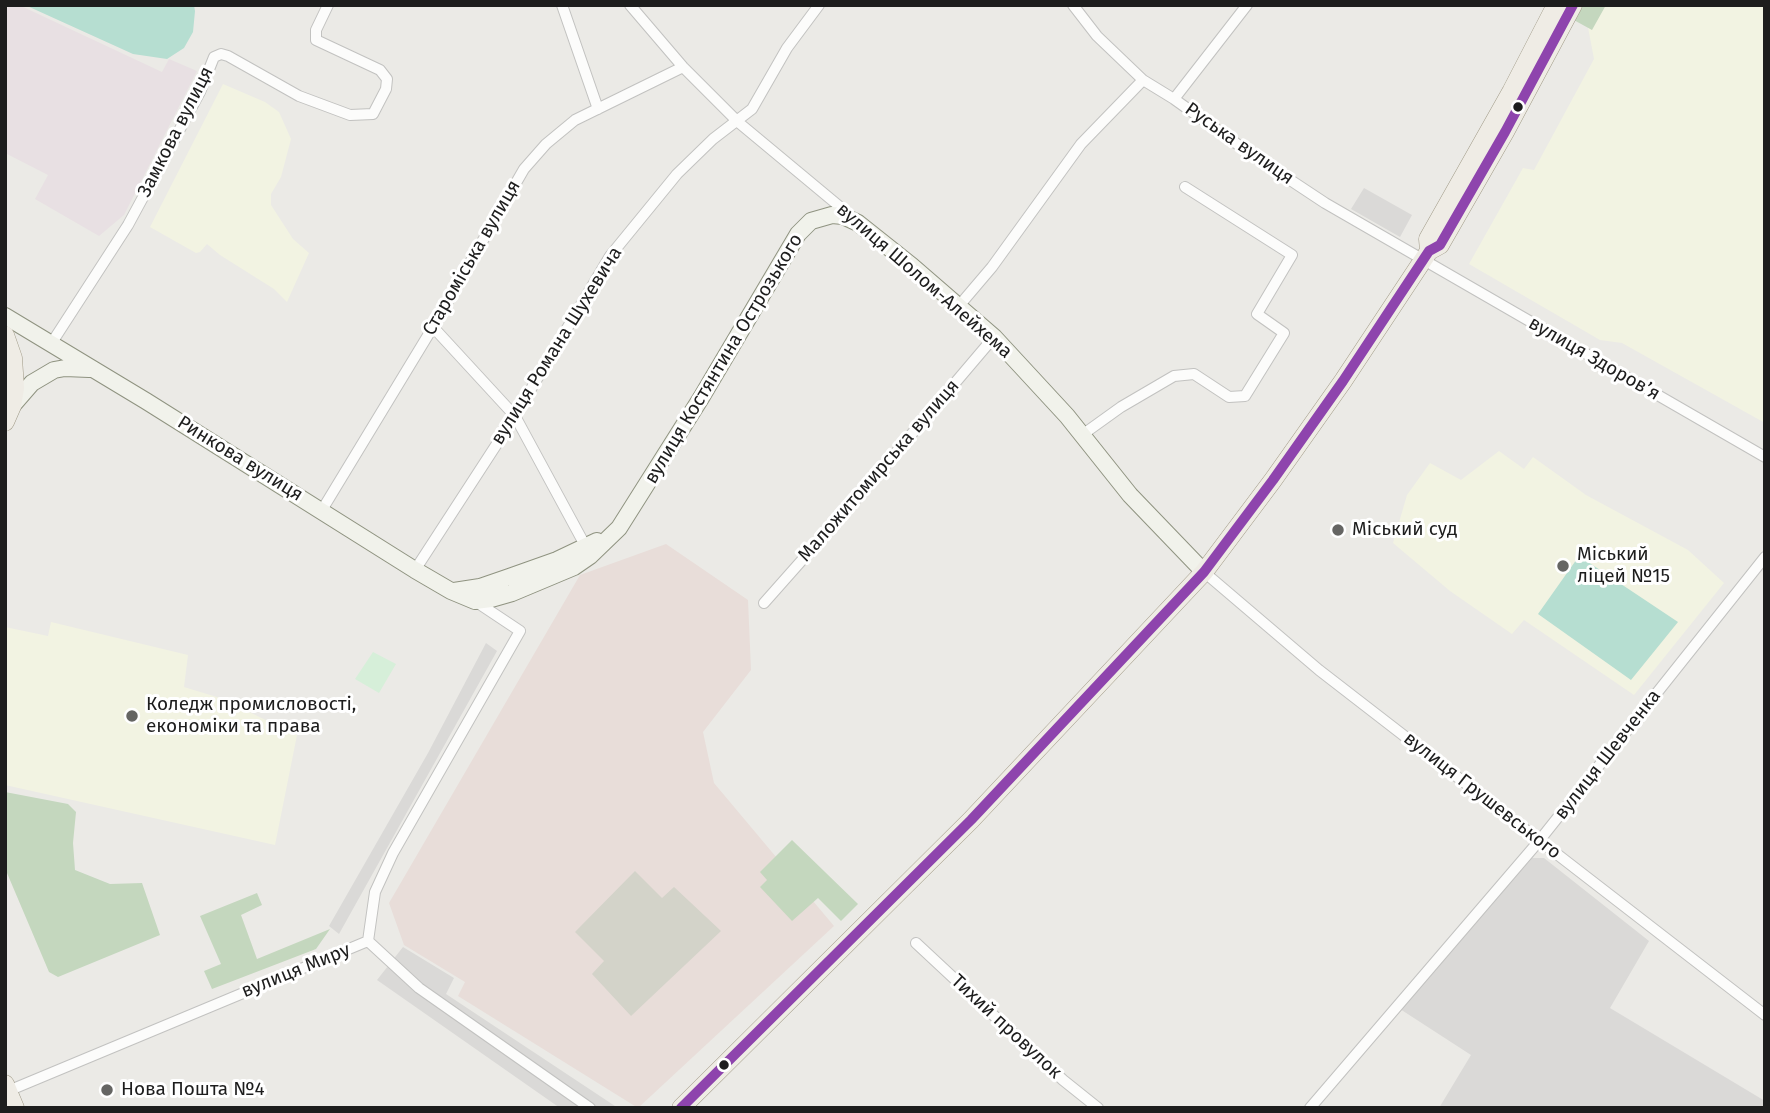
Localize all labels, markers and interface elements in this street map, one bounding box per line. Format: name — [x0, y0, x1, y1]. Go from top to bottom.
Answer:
street label: Замкова вулиця — [133, 63, 219, 201]
street label: Руська вулиця — [1180, 98, 1298, 190]
unlabelled marker — [1511, 100, 1525, 114]
street label: Староміська вулиця — [418, 176, 526, 340]
street label: вулиця Шолом-Алейхема — [831, 198, 1017, 364]
street label: вулиця Костянтина Острозького — [640, 230, 808, 488]
street label: вулиця Романа Шухевича — [487, 243, 627, 449]
street label: вулиця Здоровʼя — [1524, 312, 1664, 406]
street label: Маложитомирська вулиця — [794, 375, 964, 567]
street label: Ринкова вулиця — [173, 411, 307, 507]
place label: Міський суд — [1352, 519, 1458, 541]
marker: Міський суд — [1330, 522, 1346, 538]
place label: Міський ліцей №15 — [1577, 544, 1670, 588]
marker: Міський ліцей №15 — [1555, 558, 1571, 574]
street label: вулиця Шевченка — [1550, 685, 1666, 825]
place label: Коледж промисловості, економіки та права — [146, 694, 356, 738]
marker: Коледж промисловості, економіки та права — [124, 708, 140, 724]
street label: вулиця Грушевського — [1399, 728, 1565, 864]
street label: вулиця Миру — [238, 939, 354, 1003]
street label: Тихий провулок — [946, 970, 1066, 1084]
unlabelled marker — [717, 1058, 731, 1072]
place label: Нова Пошта №4 — [121, 1079, 265, 1101]
marker: Нова Пошта №4 — [99, 1082, 115, 1098]

